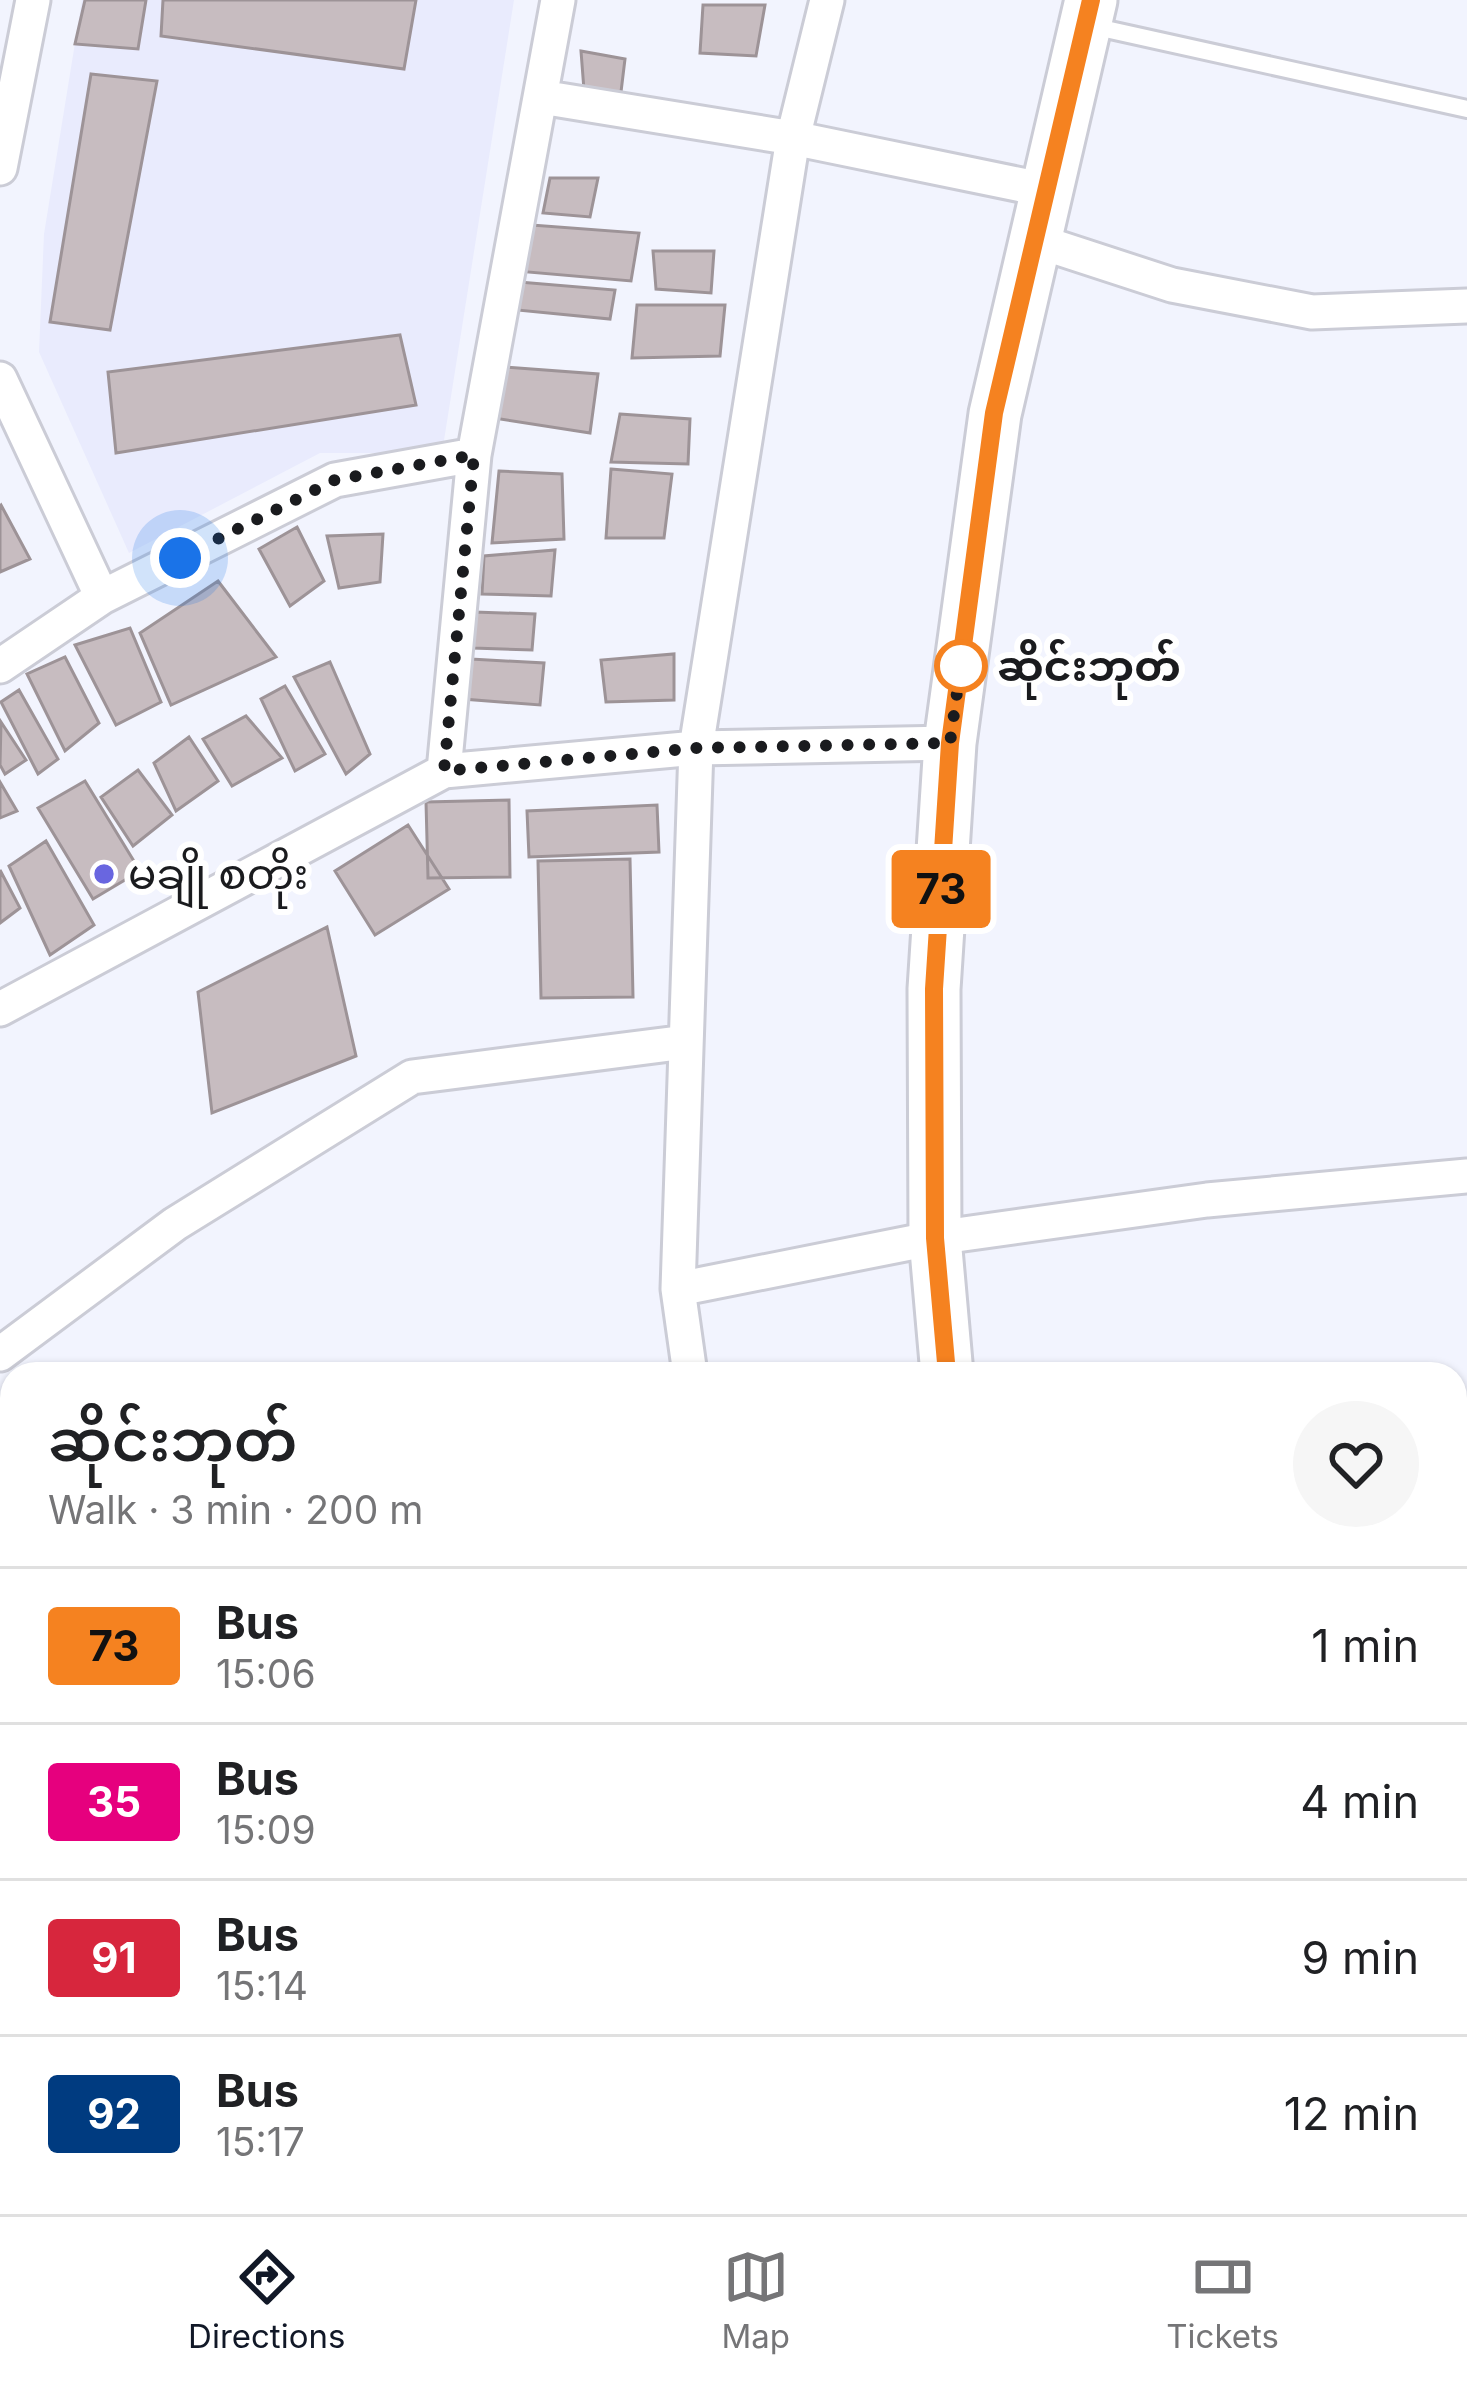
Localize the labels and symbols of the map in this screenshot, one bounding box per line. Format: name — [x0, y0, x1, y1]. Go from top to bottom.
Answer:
your location — [150, 528, 210, 588]
place label: ဆိုင်းဘုတ် — [997, 639, 1181, 700]
marker: ဆိုင်းဘုတ် — [936, 641, 986, 691]
place label: မချို စတိုး — [128, 847, 308, 909]
line badge: 73 — [887, 850, 995, 928]
marker: မချို စတိုး — [91, 861, 117, 887]

